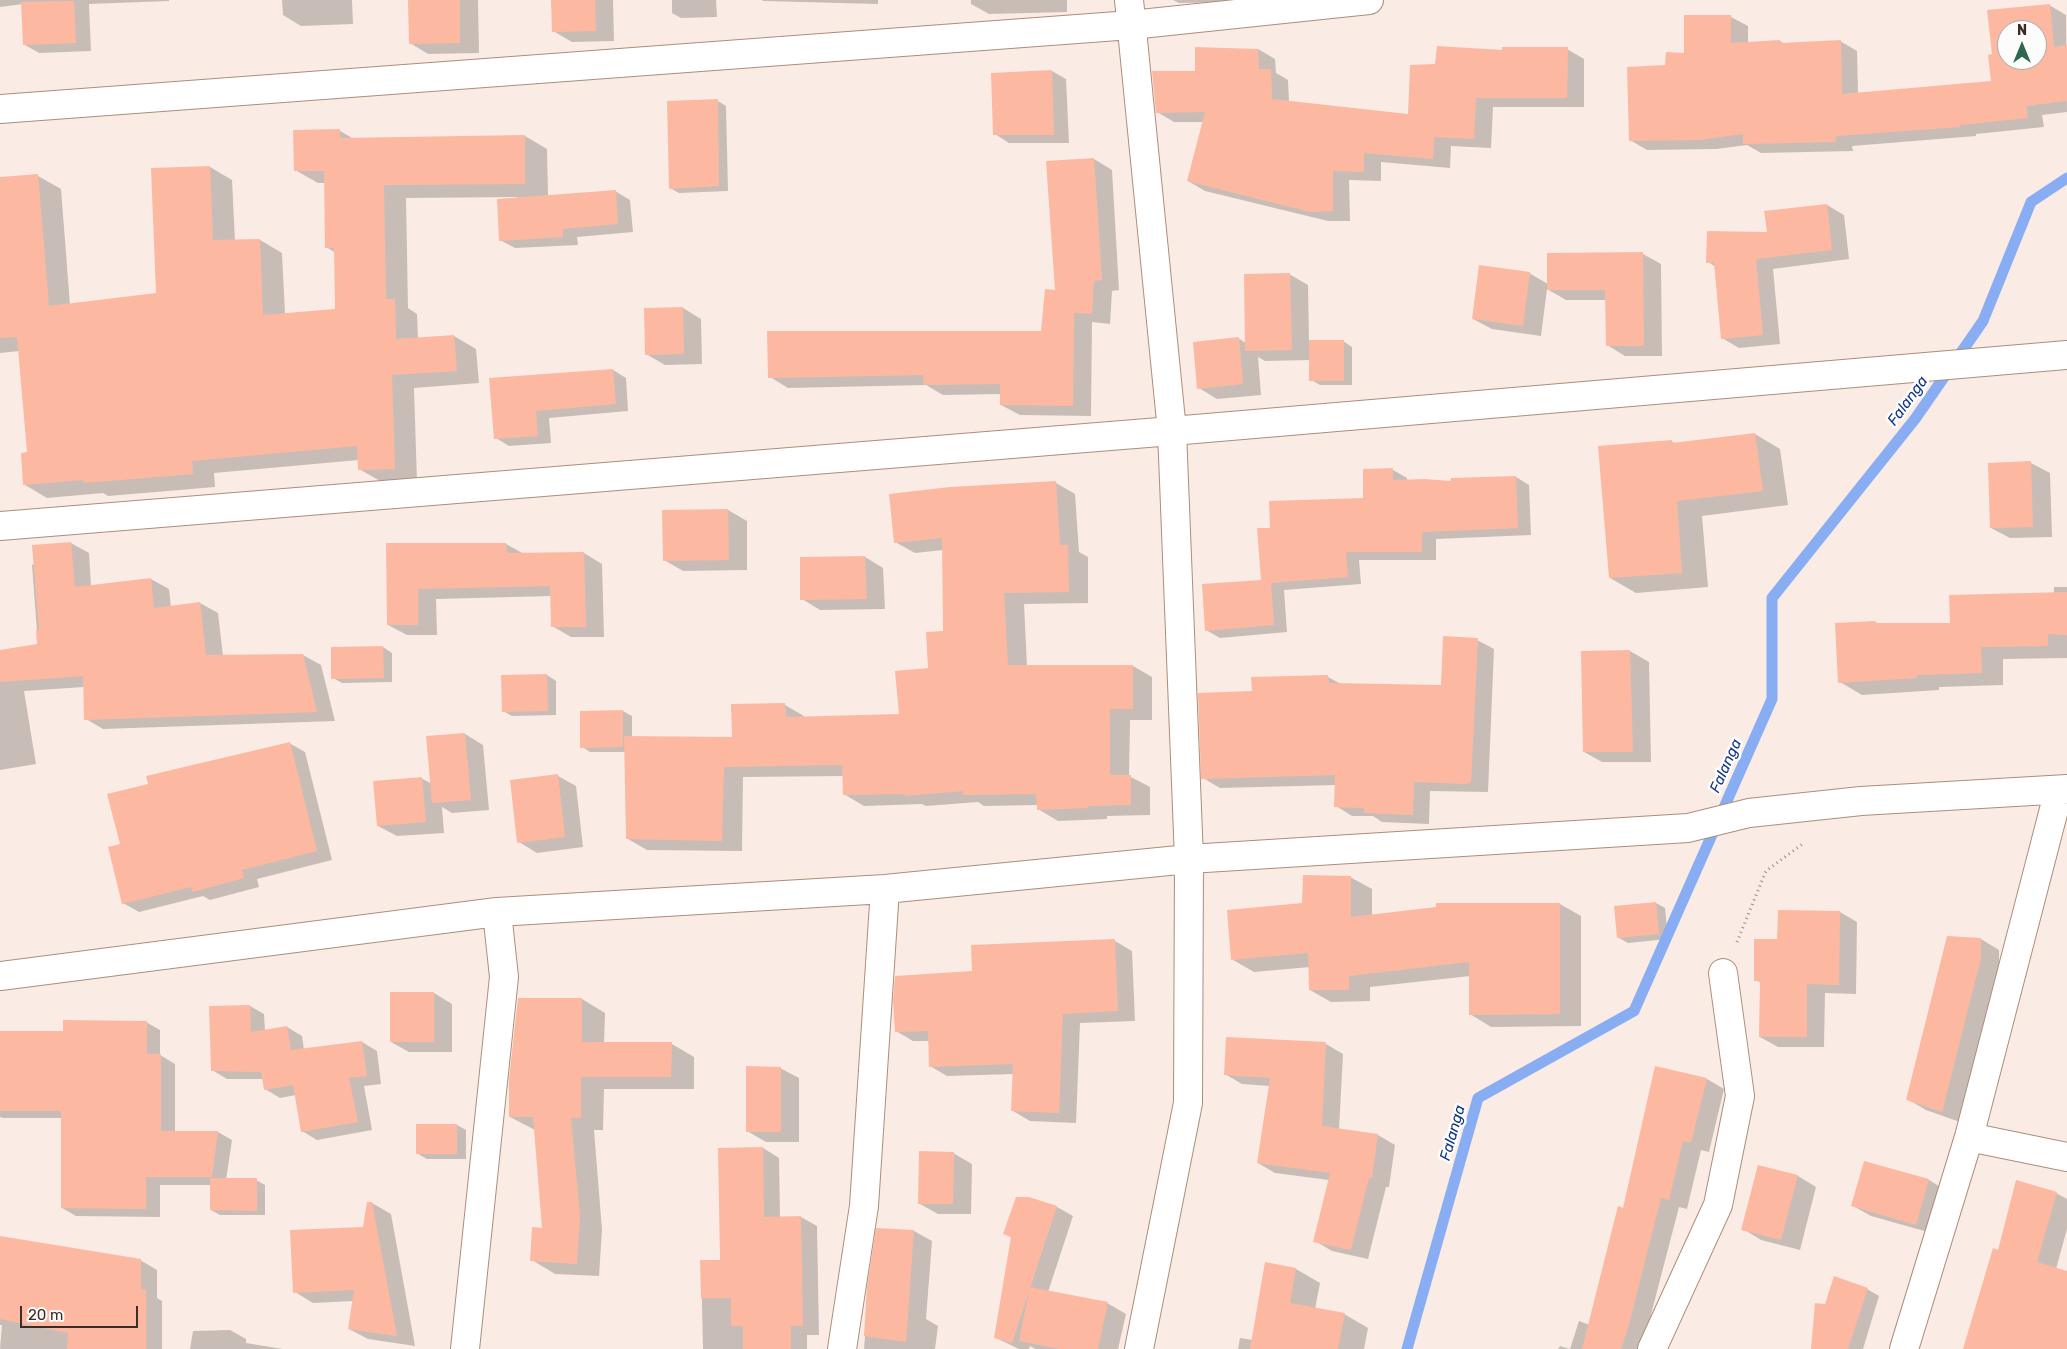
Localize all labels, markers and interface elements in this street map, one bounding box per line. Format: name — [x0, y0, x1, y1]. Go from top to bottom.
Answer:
north arrow — [1997, 20, 2047, 70]
text: N — [2017, 22, 2027, 39]
water label: Falanga — [1884, 373, 1932, 429]
water label: Falanga — [1706, 736, 1746, 796]
water label: Falanga — [1437, 1103, 1469, 1163]
scale bar — [22, 1296, 140, 1328]
text: 20 m — [28, 1306, 63, 1324]

